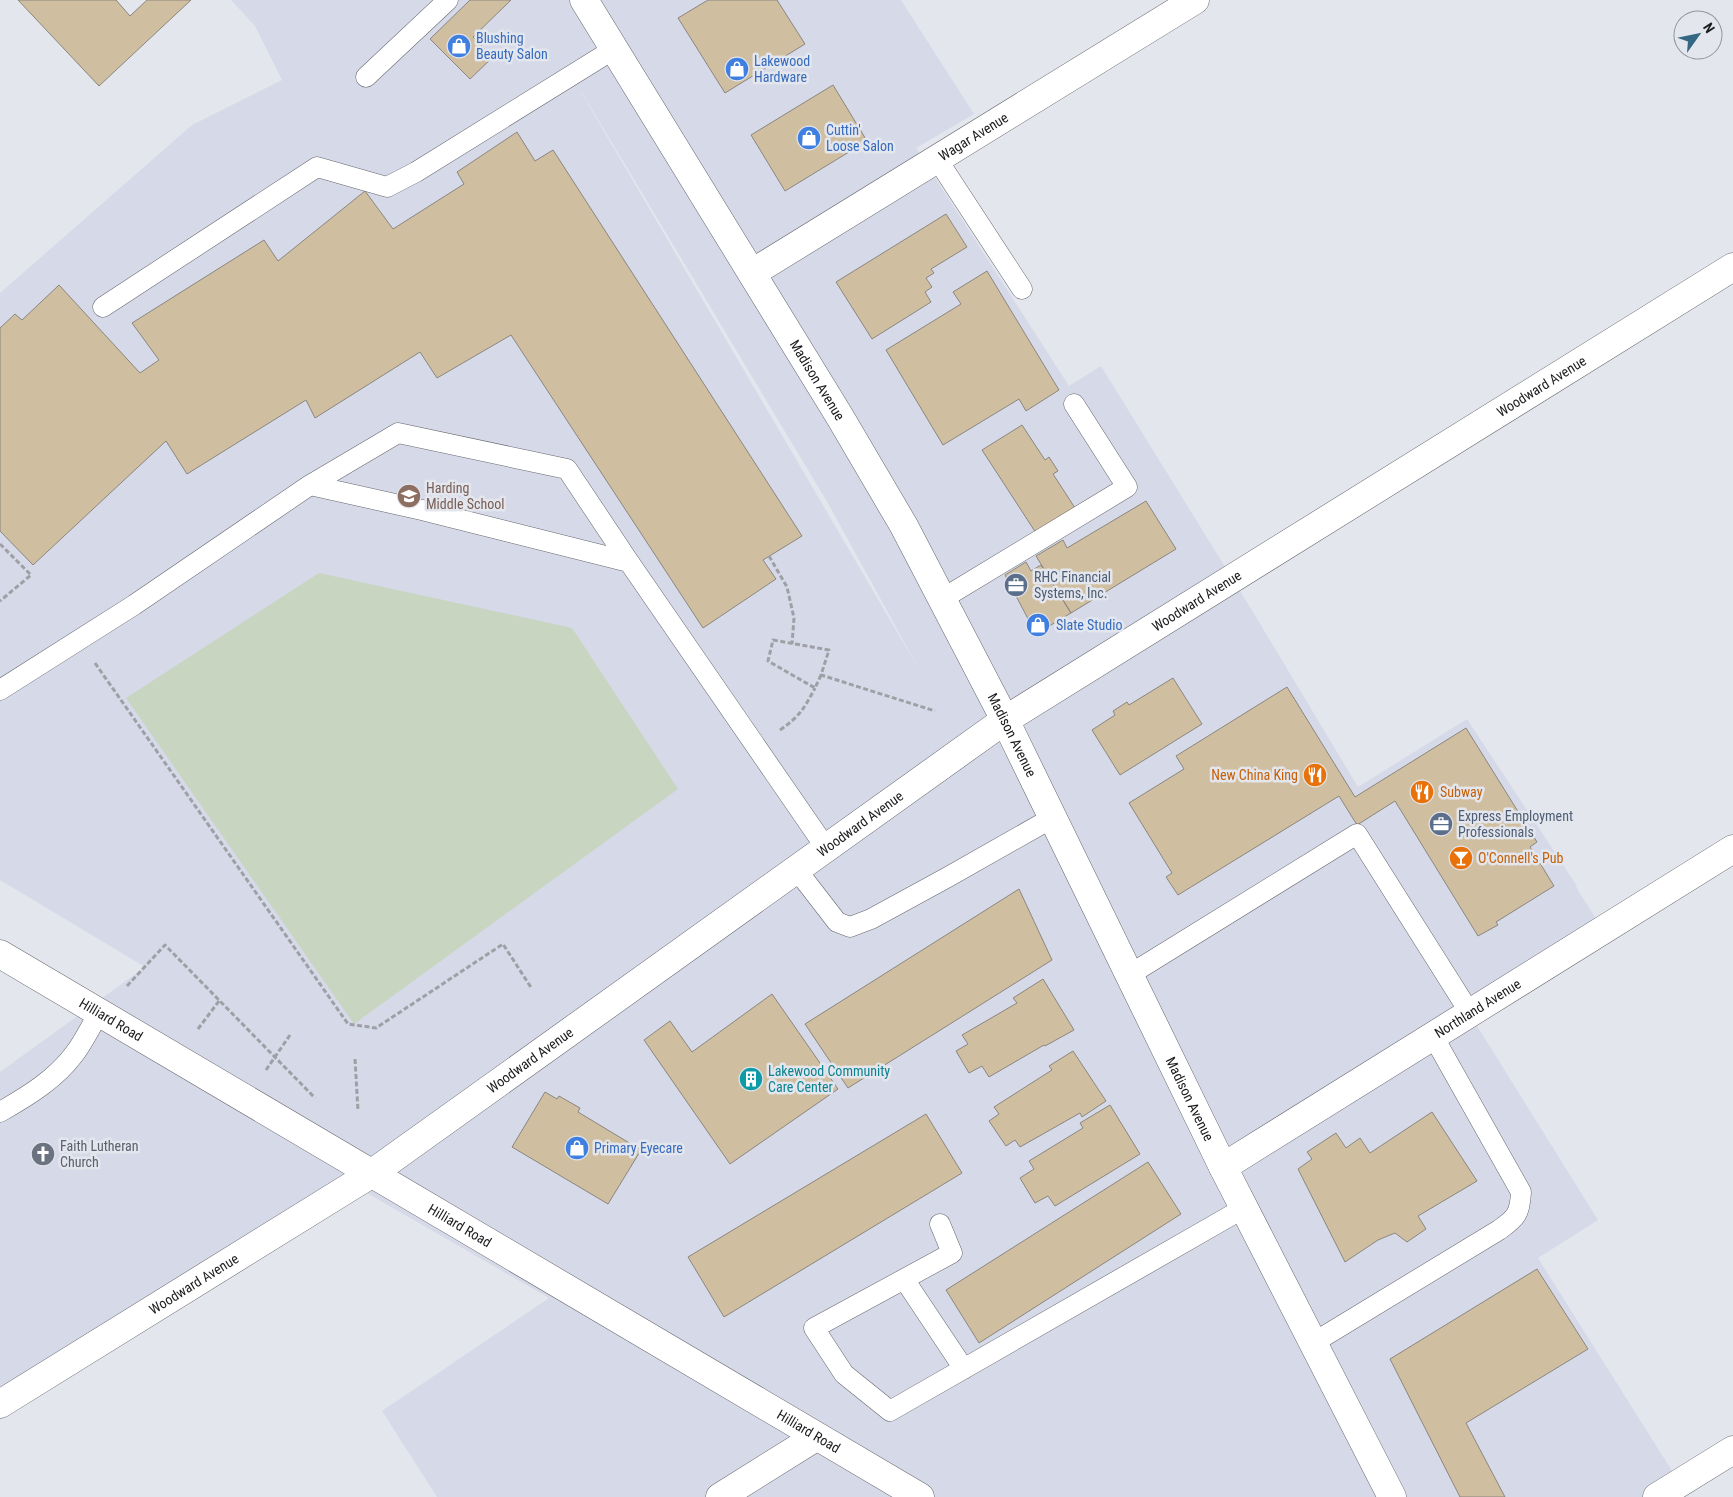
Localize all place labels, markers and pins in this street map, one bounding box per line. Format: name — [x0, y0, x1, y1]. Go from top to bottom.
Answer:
place label: Blushing Beauty Salon — [476, 30, 548, 62]
shop icon: Blushing Beauty Salon — [446, 33, 472, 59]
place label: Lakewood Hardware — [754, 53, 810, 85]
shop icon: Lakewood Hardware — [724, 56, 750, 82]
place label: Cuttin' Loose Salon — [826, 122, 894, 154]
shop icon: Cuttin' Loose Salon — [796, 125, 822, 151]
place label: Harding Middle School — [426, 480, 504, 512]
school or university icon: Harding Middle School — [396, 483, 422, 509]
place label: RHC Financial Systems, Inc. — [1034, 569, 1111, 601]
office icon: RHC Financial Systems, Inc. — [1003, 572, 1029, 598]
shop icon: Slate Studio — [1025, 612, 1051, 638]
place label: Slate Studio — [1056, 617, 1122, 633]
restaurant icon: New China King — [1302, 762, 1328, 788]
place label: New China King — [1211, 767, 1298, 783]
restaurant icon: Subway — [1409, 779, 1435, 805]
place label: Subway — [1440, 784, 1483, 800]
place label: Express Employment Professionals — [1458, 808, 1573, 840]
office icon: Express Employment Professionals — [1428, 811, 1454, 837]
bar icon: O'Connell's Pub — [1448, 845, 1474, 871]
place label: O'Connell's Pub — [1478, 850, 1563, 866]
place label: Lakewood Community Care Center — [768, 1063, 890, 1095]
building icon: Lakewood Community Care Center — [738, 1066, 764, 1092]
shop icon: Primary Eyecare — [564, 1135, 590, 1161]
place label: Faith Lutheran Church — [60, 1138, 139, 1170]
place label: Primary Eyecare — [594, 1140, 683, 1156]
church icon: Faith Lutheran Church — [30, 1141, 56, 1167]

